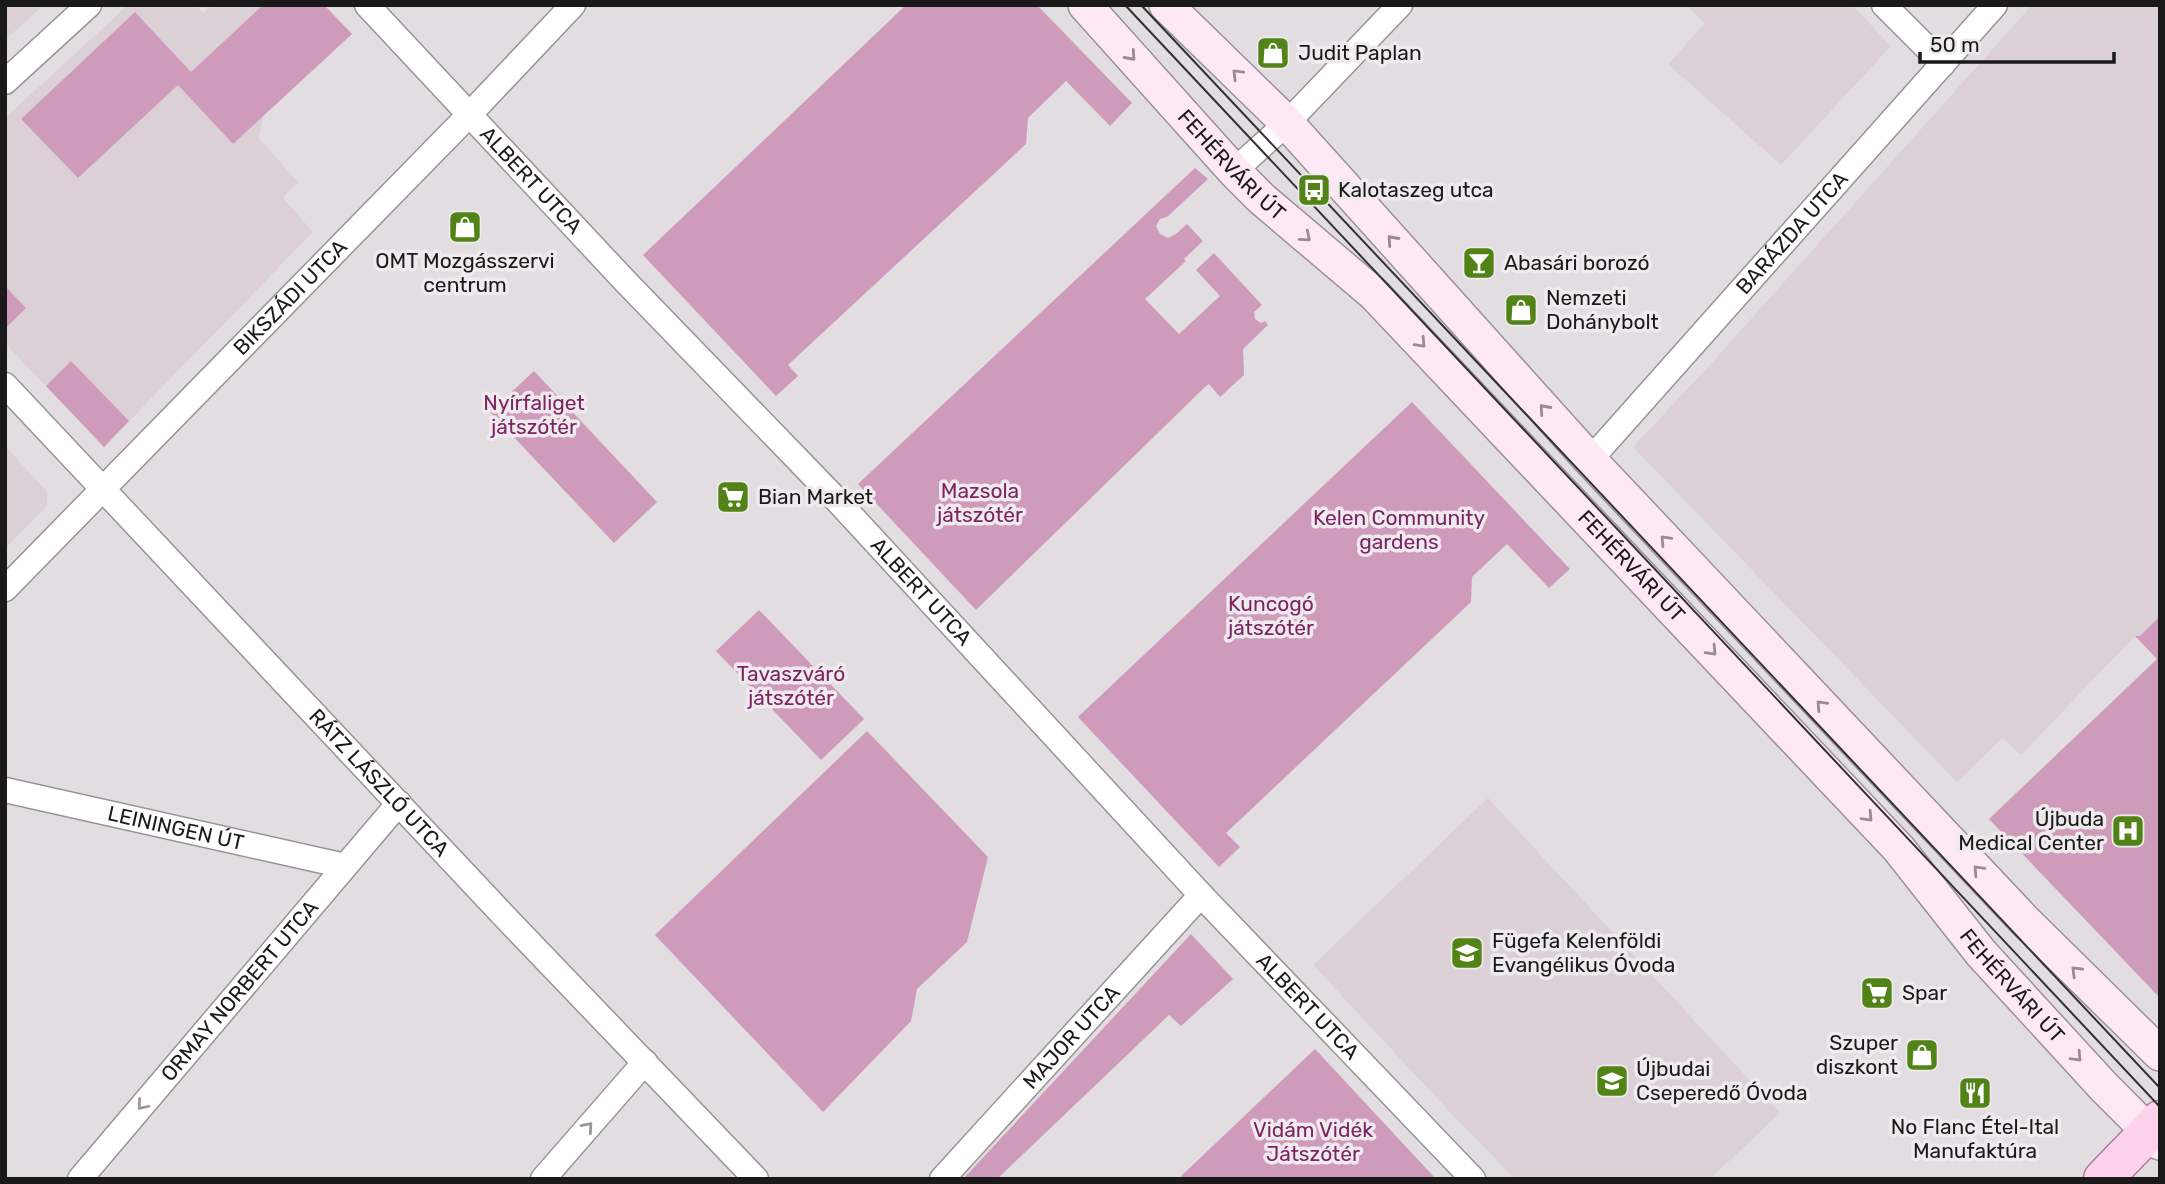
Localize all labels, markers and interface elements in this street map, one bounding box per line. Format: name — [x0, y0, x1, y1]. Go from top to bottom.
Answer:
scale bar — [1920, 21, 2114, 65]
text: 50 m — [1930, 32, 1980, 57]
shop icon: Judit Paplan — [1254, 34, 1292, 72]
place label: Judit Paplan — [1298, 40, 1422, 65]
one-way arrow — [1123, 48, 1135, 61]
one-way arrow — [1232, 69, 1245, 82]
street label: FEHÉRVÁRI ÚT — [1173, 104, 1291, 225]
street label: ALBERT UTCA — [475, 121, 587, 239]
street label: BARÁZDA UTCA — [1731, 166, 1853, 299]
bus stop icon: Kalotaszeg utca — [1295, 171, 1333, 209]
place label: Kalotaszeg utca — [1338, 177, 1494, 202]
shop icon: OMT Mozgásszervi centrum — [446, 208, 484, 246]
one-way arrow — [1299, 228, 1311, 241]
street label: BIKSZÁDI UTCA — [228, 234, 352, 360]
one-way arrow — [1388, 235, 1400, 248]
bar icon: Abasári borozó — [1460, 244, 1498, 282]
place label: OMT Mozgásszervi centrum — [375, 248, 555, 297]
place label: Abasári borozó — [1504, 250, 1650, 275]
place label: Nemzeti Dohánybolt — [1546, 285, 1659, 334]
shop icon: Nemzeti Dohánybolt — [1502, 291, 1540, 329]
one-way arrow — [1412, 335, 1425, 348]
park label: Nyírfaliget játszótér — [483, 390, 585, 439]
one-way arrow — [1540, 404, 1552, 417]
supermarket icon: Bian Market — [714, 478, 752, 516]
park label: Mazsola játszótér — [936, 478, 1023, 527]
place label: Bian Market — [758, 484, 873, 509]
park label: Kelen Community gardens — [1313, 505, 1485, 554]
street label: FEHÉRVÁRI ÚT — [1573, 505, 1690, 627]
street label: ALBERT UTCA — [866, 532, 977, 650]
one-way arrow — [1661, 535, 1674, 548]
park label: Kuncogó játszótér — [1227, 591, 1314, 640]
one-way arrow — [1703, 643, 1716, 656]
park label: Tavaszváró játszótér — [737, 661, 845, 710]
one-way arrow — [1817, 700, 1830, 713]
street label: RÁTZ LÁSZLÓ UTCA — [304, 704, 455, 861]
street label: LEININGEN ÚT — [105, 800, 246, 855]
place label: Újbuda Medical Center — [1958, 806, 2104, 855]
one-way arrow — [1859, 809, 1872, 822]
hospital icon: Újbuda Medical Center — [2109, 812, 2147, 850]
one-way arrow — [1973, 865, 1986, 878]
street label: ORMAY NORBERT UTCA — [156, 895, 323, 1086]
street label: FEHÉRVÁRI ÚT — [1955, 924, 2070, 1048]
place label: Fügefa Kelenföldi Evangélikus Óvoda — [1492, 928, 1675, 977]
school or university icon: Fügefa Kelenföldi Evangélikus Óvoda — [1448, 934, 1486, 972]
street label: ALBERT UTCA — [1251, 948, 1365, 1064]
one-way arrow — [2072, 967, 2085, 980]
supermarket icon: Spar — [1858, 974, 1896, 1012]
street label: MAJOR UTCA — [1017, 980, 1125, 1094]
place label: Spar — [1902, 980, 1947, 1005]
place label: Szuper diszkont — [1816, 1030, 1898, 1079]
shop icon: Szuper diszkont — [1903, 1036, 1941, 1074]
one-way arrow — [2068, 1049, 2081, 1062]
place label: Újbudai Cseperedő Óvoda — [1636, 1056, 1808, 1105]
school or university icon: Újbudai Cseperedő Óvoda — [1593, 1062, 1631, 1100]
restaurant icon: No Flanc Étel-Ital Manufaktúra — [1956, 1074, 1994, 1112]
one-way arrow — [138, 1097, 150, 1110]
place label: No Flanc Étel-Ital Manufaktúra — [1891, 1114, 2059, 1163]
park label: Vidám Vidék Játszótér — [1253, 1117, 1373, 1166]
one-way arrow — [580, 1123, 592, 1136]

